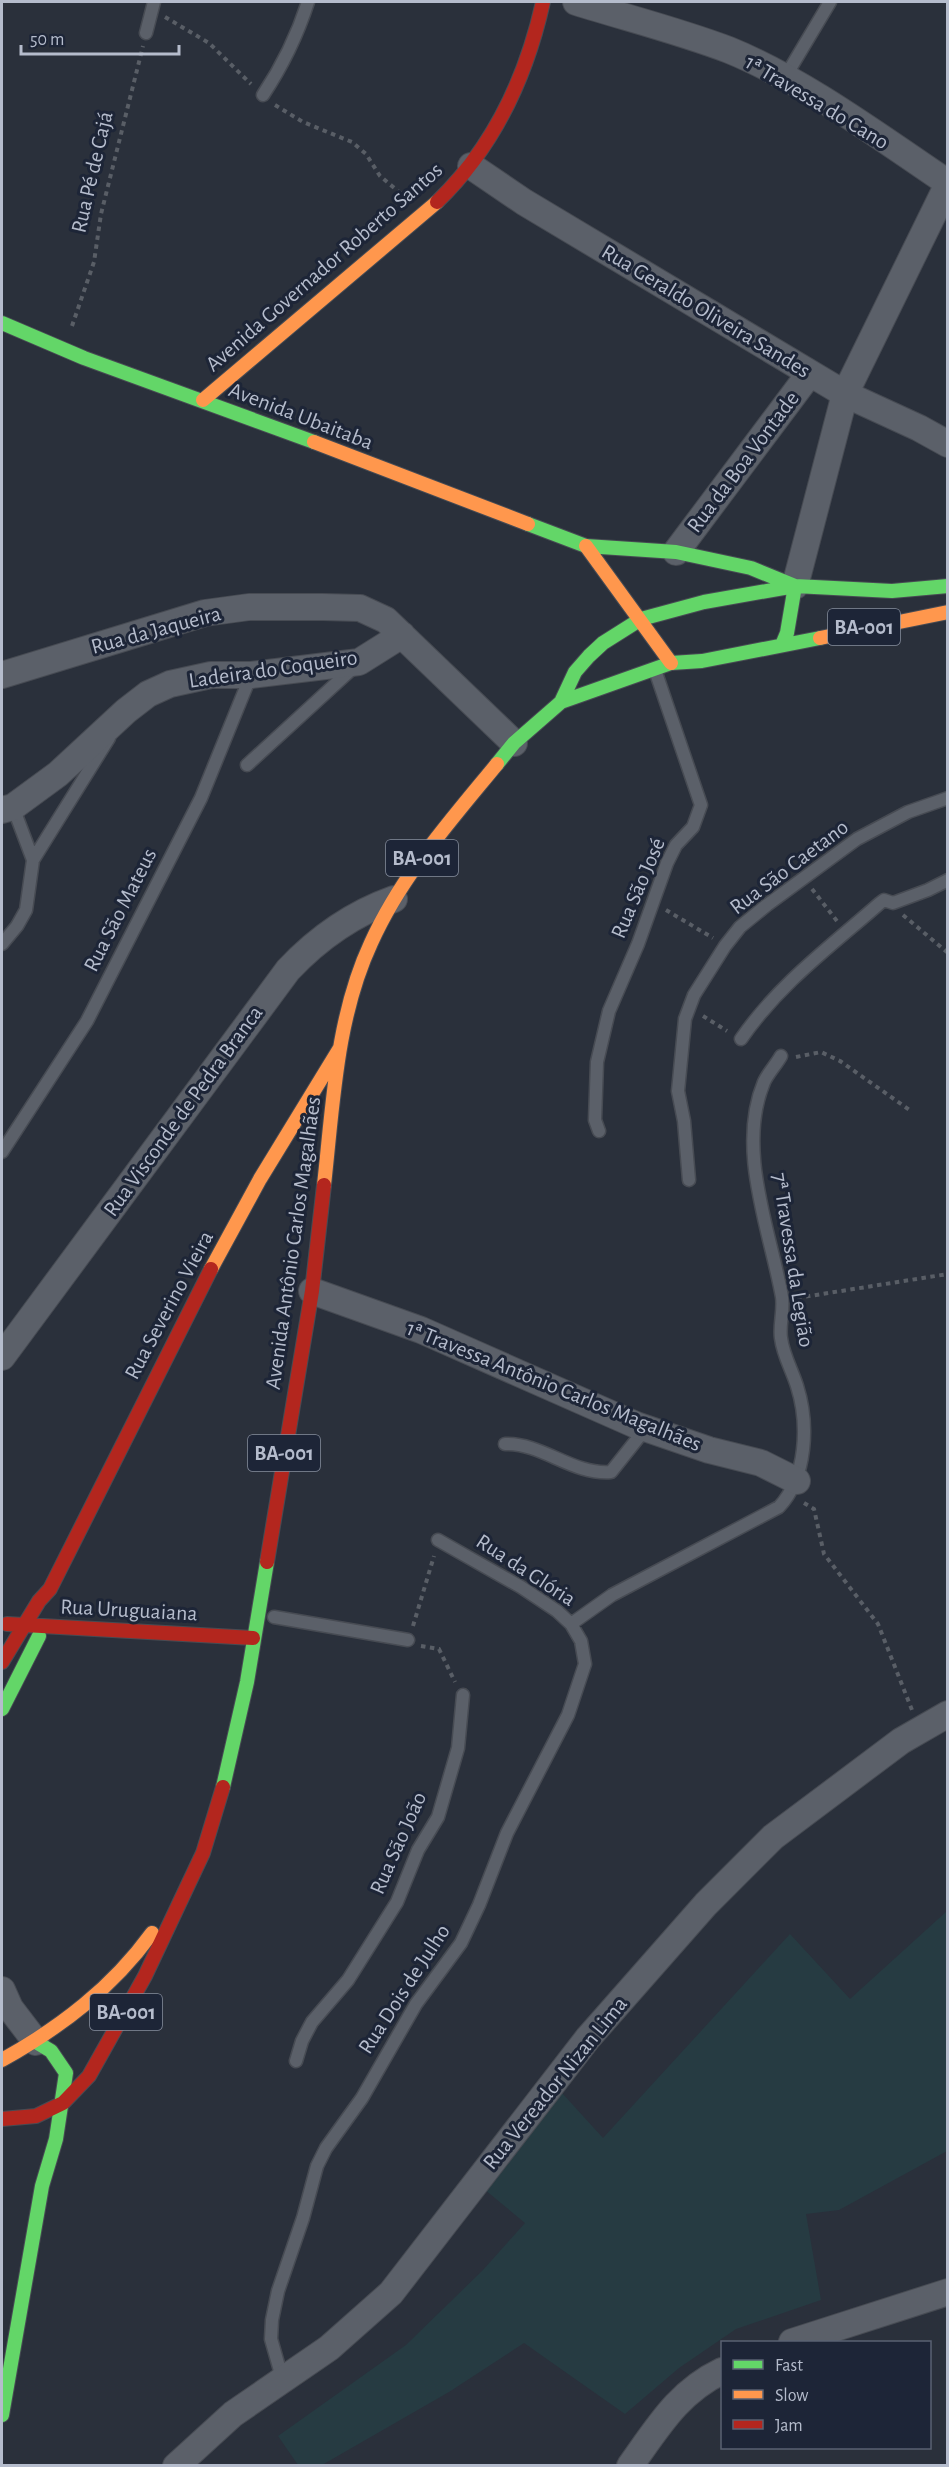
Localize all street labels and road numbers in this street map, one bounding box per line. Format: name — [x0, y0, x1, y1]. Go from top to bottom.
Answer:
street label: 1ª Travessa do Cano — [741, 51, 893, 153]
street label: Rua Pé de Cajá — [67, 109, 117, 235]
street label: Avenida Governador Roberto Santos — [201, 158, 447, 376]
street label: Rua Geraldo Oliveira Sandes — [598, 240, 814, 382]
street label: Avenida Ubaitaba — [226, 378, 376, 454]
street label: Rua da Boa Vontade — [683, 387, 803, 537]
street label: Rua da Jaqueira — [89, 602, 223, 658]
road number: BA-001 — [828, 609, 900, 645]
street label: Ladeira do Coqueiro — [187, 646, 359, 692]
street label: Rua São Caetano — [726, 815, 852, 919]
street label: Rua São José — [607, 835, 669, 941]
road number: BA-001 — [386, 840, 458, 876]
street label: Rua São Mateus — [80, 845, 160, 975]
street label: Rua Visconde de Pedra Branca — [99, 1002, 267, 1220]
street label: Avenida Antônio Carlos Magalhães — [262, 1095, 324, 1391]
street label: 7ª Travessa da Legião — [768, 1171, 818, 1349]
street label: Rua Severino Vieira — [121, 1227, 217, 1383]
street label: 1ª Travessa Antônio Carlos Magalhães — [404, 1317, 704, 1455]
road number: BA-001 — [248, 1435, 320, 1471]
street label: Rua da Glória — [472, 1530, 580, 1610]
street label: Rua Uruguaiana — [60, 1595, 198, 1625]
street label: Rua São João — [366, 1789, 430, 1897]
street label: Rua Dois de Julho — [354, 1920, 454, 2058]
street label: Rua Vereador Nizan Lima — [479, 1993, 631, 2173]
road number: BA-001 — [90, 1994, 162, 2030]

